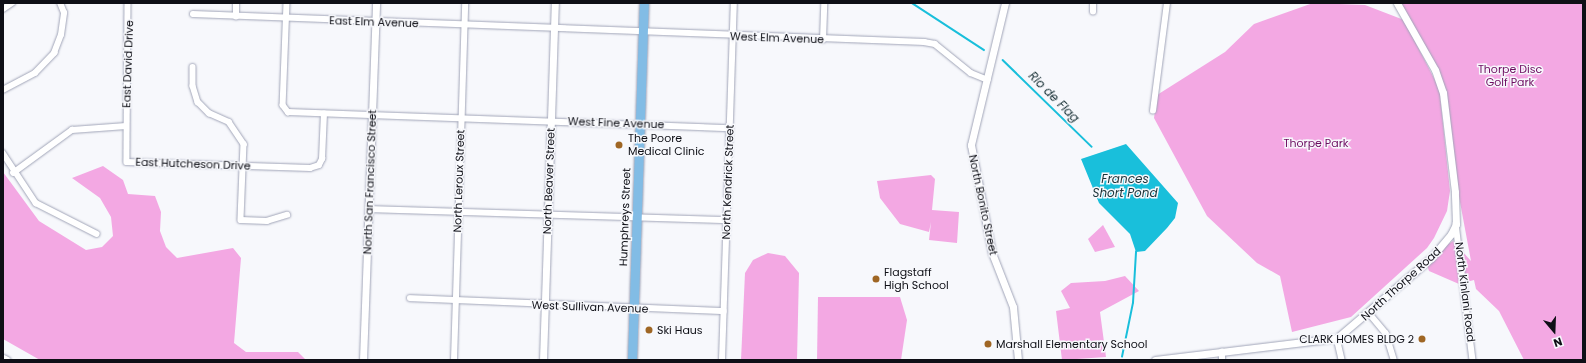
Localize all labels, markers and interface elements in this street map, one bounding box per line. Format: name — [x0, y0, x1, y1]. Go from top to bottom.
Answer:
street label: East Elm Avenue — [329, 14, 419, 30]
street label: East David Drive — [120, 20, 136, 108]
street label: West Elm Avenue — [730, 30, 824, 46]
park label: Thorpe Disc Golf Park — [1478, 63, 1542, 89]
water label: Rio de Flag — [1026, 69, 1082, 125]
street label: North San Francisco Street — [361, 109, 379, 255]
street label: West Fine Avenue — [568, 115, 664, 131]
street label: North Kendrick Street — [719, 124, 737, 240]
street label: North Beaver Street — [541, 128, 557, 234]
street label: North Leroux Street — [451, 129, 467, 233]
place label: The Poore Medical Clinic — [628, 132, 705, 158]
park label: Thorpe Park — [1284, 136, 1348, 150]
marker: The Poore Medical Clinic — [613, 139, 625, 151]
street label: North Bonito Street — [966, 153, 1000, 257]
street label: East Hutcheson Drive — [135, 155, 251, 173]
street label: Humphreys Street — [617, 168, 633, 266]
water label: Frances Short Pond — [1092, 172, 1158, 200]
street label: North Kinlani Road — [1452, 241, 1478, 343]
street label: North Thorpe Road — [1358, 245, 1444, 323]
place label: Flagstaff High School — [884, 266, 949, 292]
marker: Flagstaff High School — [871, 274, 881, 284]
street label: West Sullivan Avenue — [531, 298, 649, 316]
north arrow — [1534, 311, 1574, 351]
place label: Ski Haus — [657, 323, 703, 337]
marker: Ski Haus — [644, 325, 654, 335]
place label: CLARK HOMES BLDG 2 — [1299, 332, 1414, 346]
text: N — [1551, 333, 1564, 351]
marker: CLARK HOMES BLDG 2 — [1417, 334, 1427, 344]
place label: Marshall Elementary School — [996, 337, 1148, 351]
marker: Marshall Elementary School — [983, 339, 993, 349]

